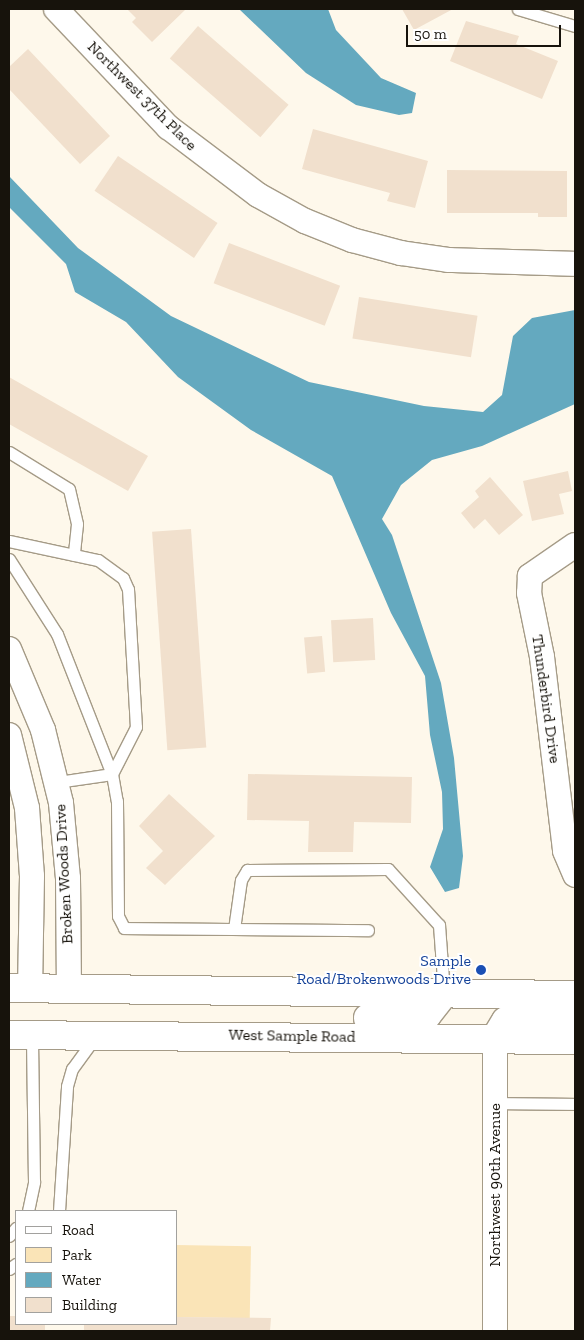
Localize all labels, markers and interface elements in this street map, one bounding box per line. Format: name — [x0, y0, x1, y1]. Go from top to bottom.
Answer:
scale bar — [409, 15, 564, 47]
text: 50 m — [414, 25, 447, 43]
street label: Northwest 37th Place — [83, 37, 201, 155]
street label: Thunderbird Drive — [527, 633, 565, 765]
street label: Broken Woods Drive — [51, 803, 77, 945]
place label: Sample Road/Brokenwoods Drive — [297, 951, 471, 989]
marker: Sample Road/Brokenwoods Drive — [475, 964, 487, 976]
street label: West Sample Road — [228, 1025, 356, 1047]
street label: Northwest 90th Avenue — [485, 1103, 505, 1267]
legend — [15, 1210, 178, 1325]
text: Road — [62, 1221, 94, 1239]
text: Park — [62, 1246, 92, 1264]
text: Water — [62, 1271, 102, 1289]
text: Building — [62, 1296, 117, 1314]

